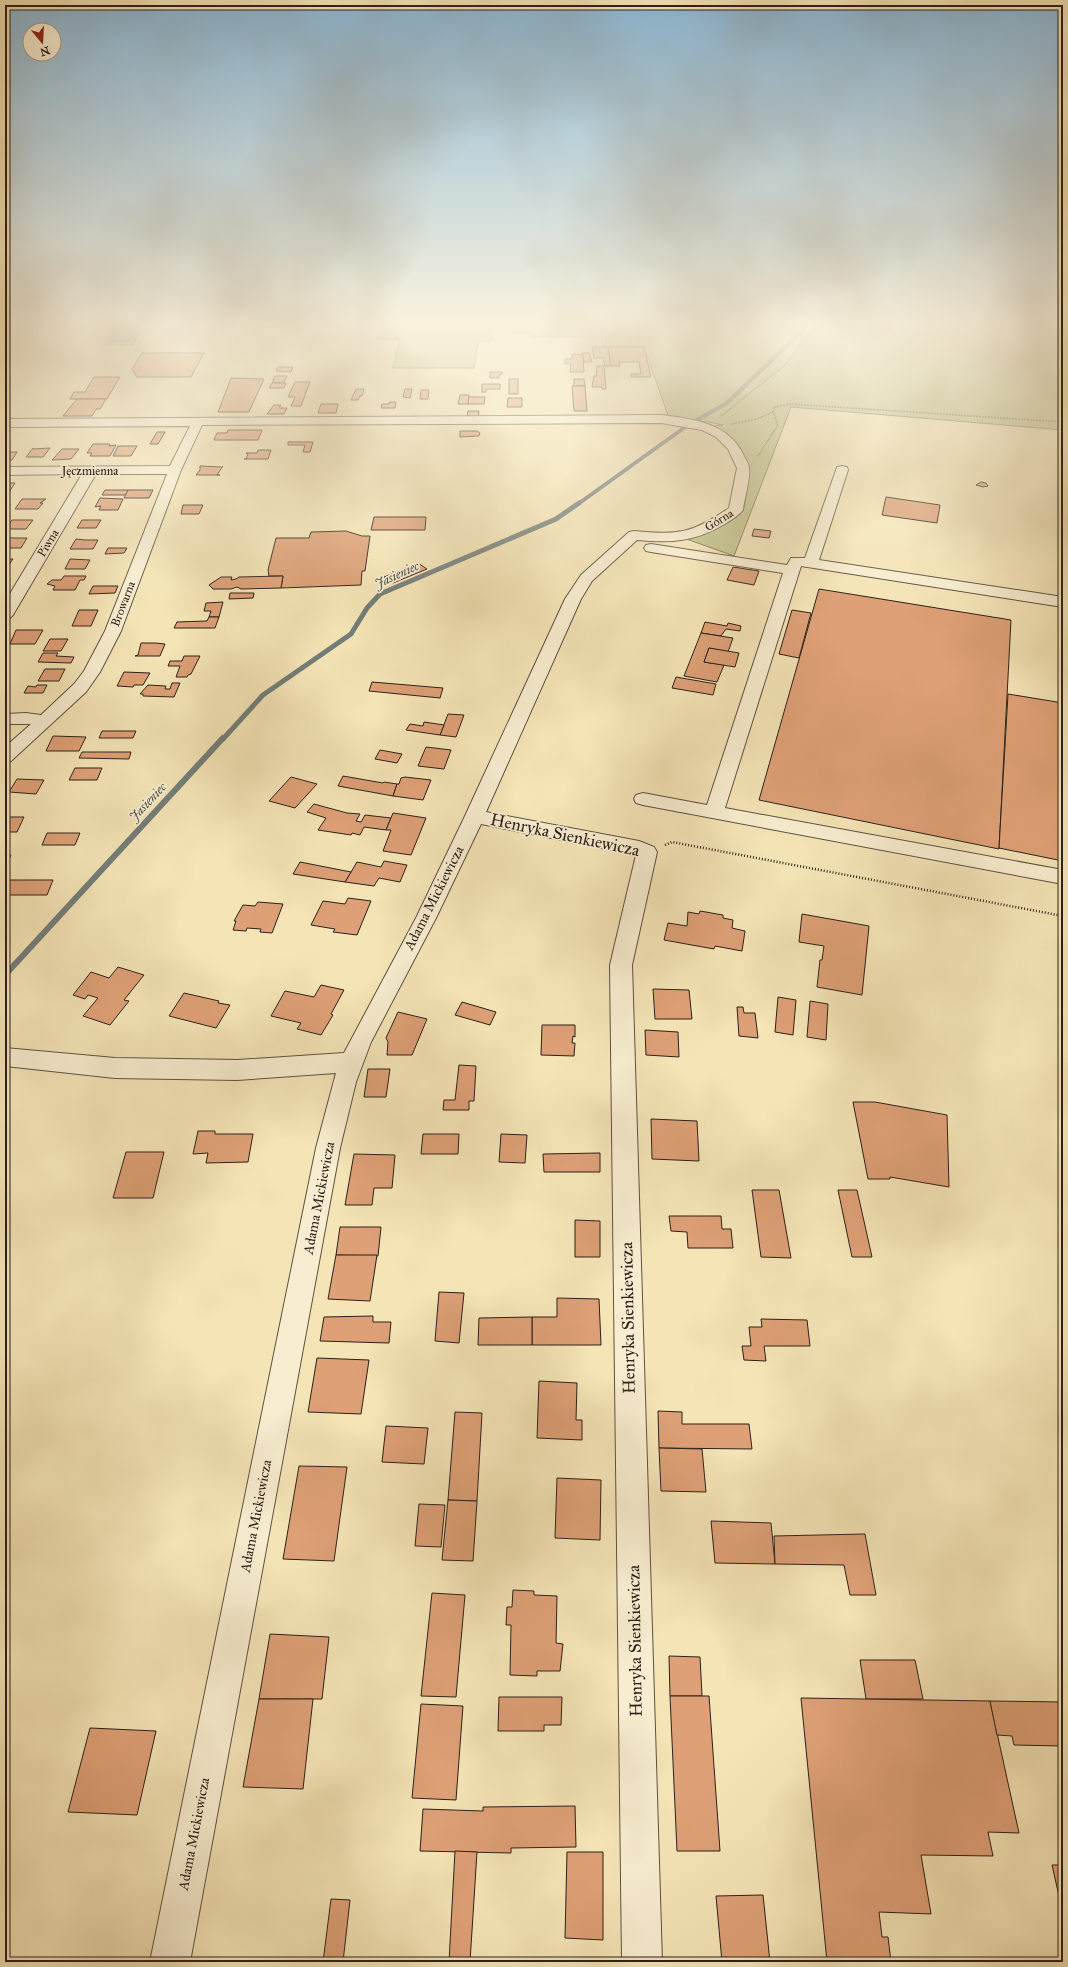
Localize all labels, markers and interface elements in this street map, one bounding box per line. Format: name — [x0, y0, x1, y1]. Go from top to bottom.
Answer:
north arrow — [22, 22, 62, 62]
text: N — [38, 43, 51, 59]
street label: Jęczmienna — [60, 464, 119, 479]
street label: Górna — [702, 505, 737, 534]
street label: Piwna — [34, 526, 62, 559]
water label: Jasieniec — [371, 558, 422, 593]
street label: Browarna — [108, 579, 138, 629]
water label: Jasieniec — [125, 779, 170, 825]
street label: Henryka Sienkiewicza — [489, 809, 642, 861]
street label: Adama Mickiewicza — [400, 843, 468, 954]
street label: Adama Mickiewicza — [300, 1140, 338, 1257]
street label: Henryka Sienkiewicza — [616, 1241, 640, 1394]
street label: Adama Mickiewicza — [237, 1458, 275, 1575]
street label: Henryka Sienkiewicza — [623, 1564, 647, 1717]
street label: Adama Mickiewicza — [175, 1776, 213, 1893]

